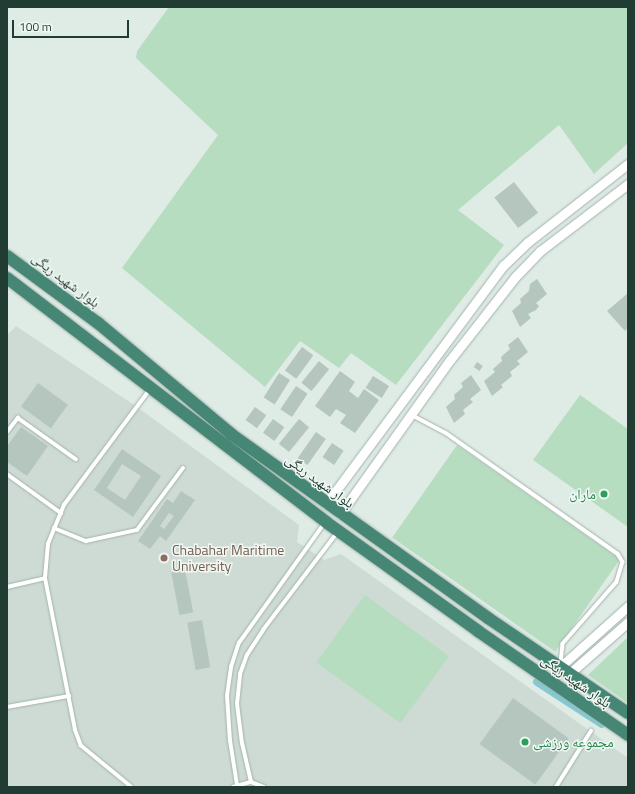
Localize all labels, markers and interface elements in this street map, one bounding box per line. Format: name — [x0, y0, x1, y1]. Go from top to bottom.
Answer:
scale bar — [14, 12, 131, 38]
text: 100 m — [19, 17, 52, 36]
street label: بلوار شهید ریگی — [29, 249, 103, 311]
street label: بلوار شهید ریگی — [282, 450, 358, 512]
place label: ماران — [569, 486, 596, 502]
marker: ماران — [599, 489, 609, 499]
place label: Chabahar Maritime University — [172, 542, 284, 574]
marker: Chabahar Maritime University — [159, 553, 169, 563]
street label: بلوار شهید ریگی — [538, 651, 614, 711]
place label: مجموعه ورزشی — [533, 734, 614, 750]
marker: مجموعه ورزشی — [520, 737, 530, 747]

